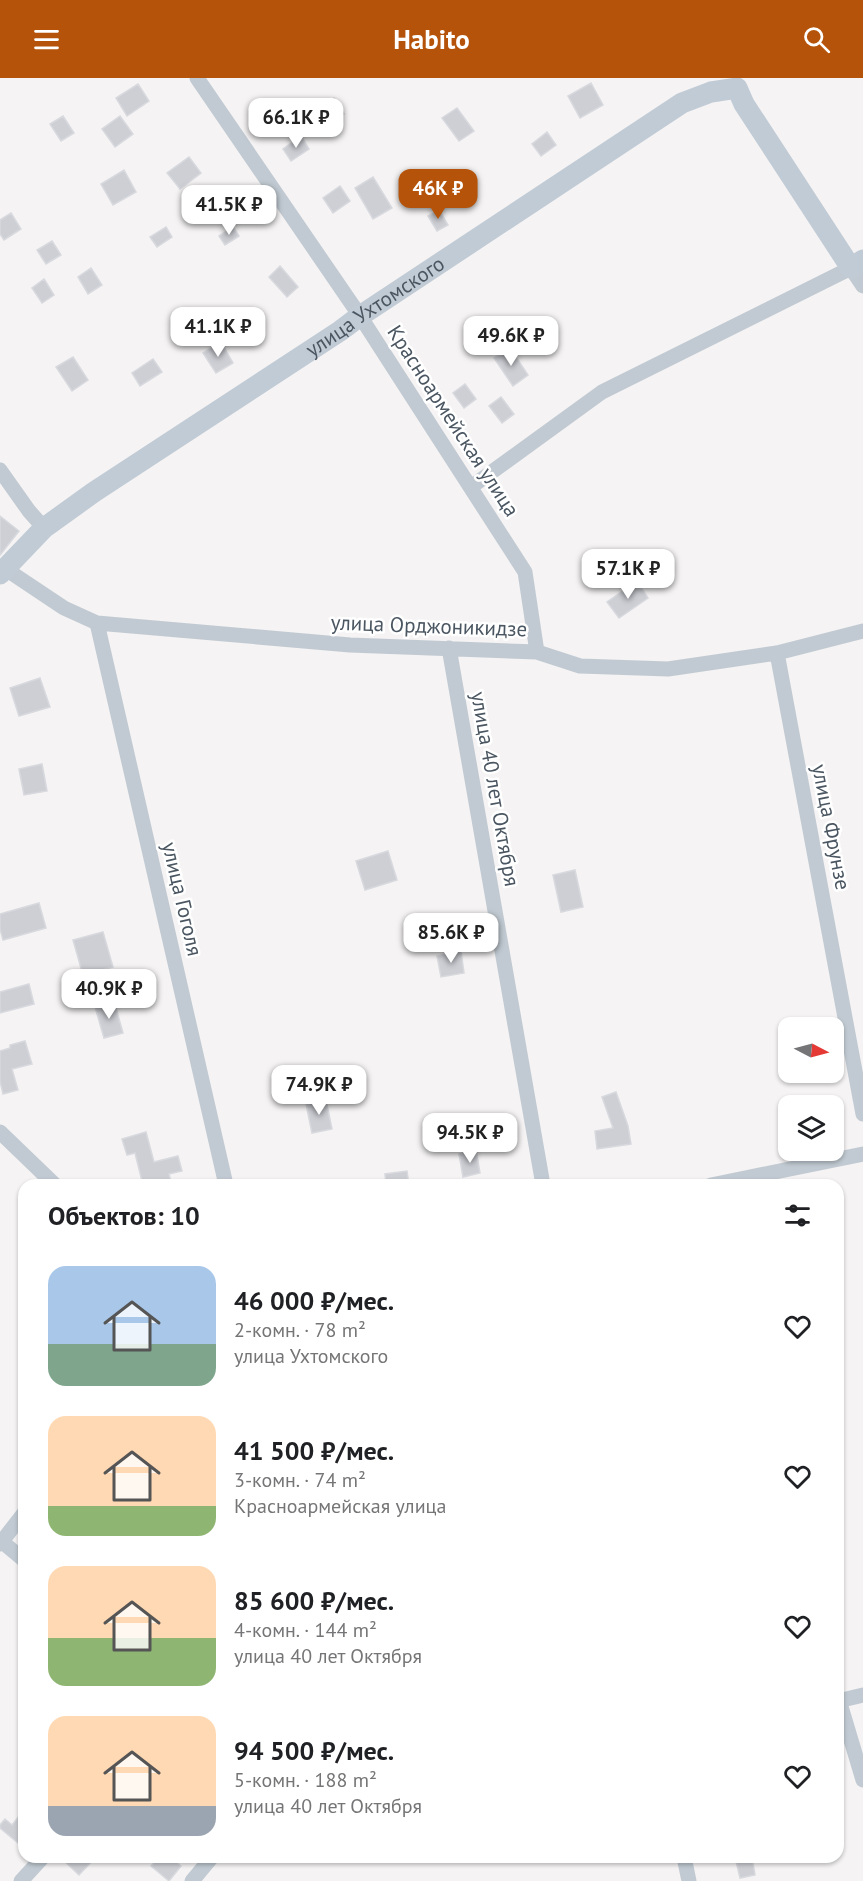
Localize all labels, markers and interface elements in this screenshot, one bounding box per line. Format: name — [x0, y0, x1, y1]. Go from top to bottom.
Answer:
text: Habito — [393, 22, 470, 56]
icon: menu — [30, 23, 63, 56]
icon: search — [800, 23, 833, 56]
pin: 66.1K ₽ — [241, 98, 351, 149]
text: 66.1K ₽ — [262, 104, 330, 130]
pin: 46K ₽ — [396, 169, 480, 220]
text: 46K ₽ — [413, 175, 463, 201]
pin: 41.5K ₽ — [174, 185, 284, 236]
text: 41.5K ₽ — [195, 191, 263, 217]
street label: улица Ухтомского — [300, 250, 450, 363]
pin: 41.1K ₽ — [163, 307, 273, 358]
text: 41.1K ₽ — [184, 313, 252, 339]
pin: 49.6K ₽ — [456, 316, 566, 367]
street label: Красноармейская улица — [381, 320, 525, 522]
text: 49.6K ₽ — [477, 322, 545, 348]
pin: 57.1K ₽ — [573, 549, 683, 600]
text: 57.1K ₽ — [596, 555, 660, 581]
street label: улица Орджоникидзе — [330, 609, 528, 642]
street label: улица 40 лет Октября — [465, 689, 526, 888]
street label: улица Фрунзе — [806, 762, 857, 892]
street label: улица Гоголя — [156, 839, 209, 959]
pin: 85.6K ₽ — [396, 913, 506, 964]
text: 85.6K ₽ — [417, 919, 485, 945]
pin: 40.9K ₽ — [54, 969, 164, 1020]
text: 40.9K ₽ — [75, 975, 143, 1001]
north arrow — [778, 1017, 844, 1083]
map controls — [778, 1017, 844, 1161]
pin: 74.9K ₽ — [264, 1065, 374, 1116]
text: 74.9K ₽ — [285, 1071, 353, 1097]
button: layers — [778, 1095, 844, 1161]
pin: 94.5K ₽ — [415, 1113, 525, 1164]
text: 94.5K ₽ — [436, 1119, 504, 1145]
text: Объектов: 10 — [48, 1199, 200, 1232]
icon: filters — [781, 1199, 814, 1232]
text: 46 000 ₽/мес. — [234, 1284, 394, 1317]
icon: home — [96, 1290, 168, 1362]
icon: heart — [781, 1310, 814, 1343]
text: 2-комн. · 78 m² — [234, 1317, 366, 1343]
text: улица Ухтомского — [234, 1343, 388, 1369]
text: 41 500 ₽/мес. — [234, 1434, 394, 1467]
icon: home — [96, 1440, 168, 1512]
icon: heart — [781, 1460, 814, 1493]
text: 3-комн. · 74 m² — [234, 1467, 366, 1493]
text: Красноармейская улица — [234, 1493, 446, 1519]
text: 85 600 ₽/мес. — [234, 1584, 394, 1617]
icon: home — [96, 1590, 168, 1662]
icon: heart — [781, 1610, 814, 1643]
text: 4-комн. · 144 m² — [234, 1617, 377, 1643]
text: улица 40 лет Октября — [234, 1643, 422, 1669]
text: 94 500 ₽/мес. — [234, 1734, 394, 1767]
icon: home — [96, 1740, 168, 1812]
icon: heart — [781, 1760, 814, 1793]
text: 5-комн. · 188 m² — [234, 1767, 377, 1793]
text: улица 40 лет Октября — [234, 1793, 422, 1819]

